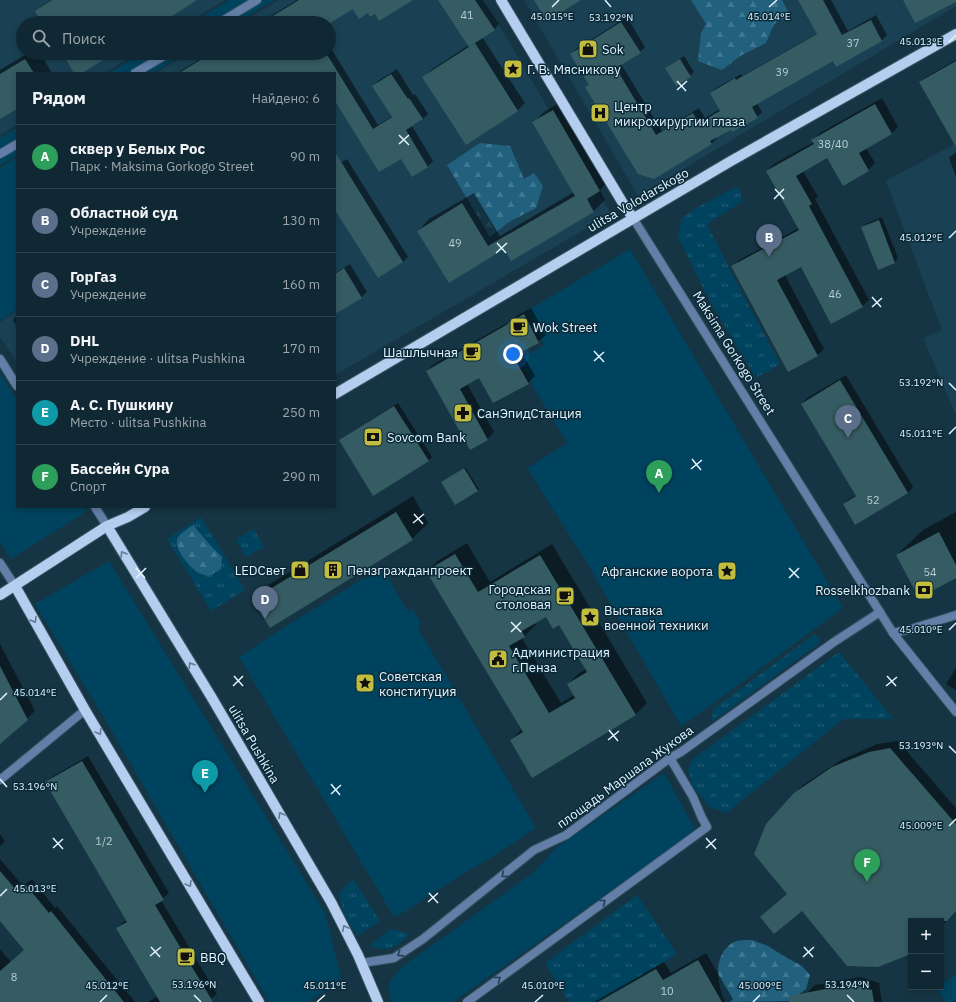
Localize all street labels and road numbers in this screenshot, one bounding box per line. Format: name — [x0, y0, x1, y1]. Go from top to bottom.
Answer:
street label: ulitsa Volodarskogo — [584, 164, 692, 236]
street label: Maksima Gorkogo Street — [689, 288, 779, 418]
street label: ulitsa Pushkina — [225, 701, 284, 787]
street label: площадь Маршала Жукова — [553, 722, 697, 832]

